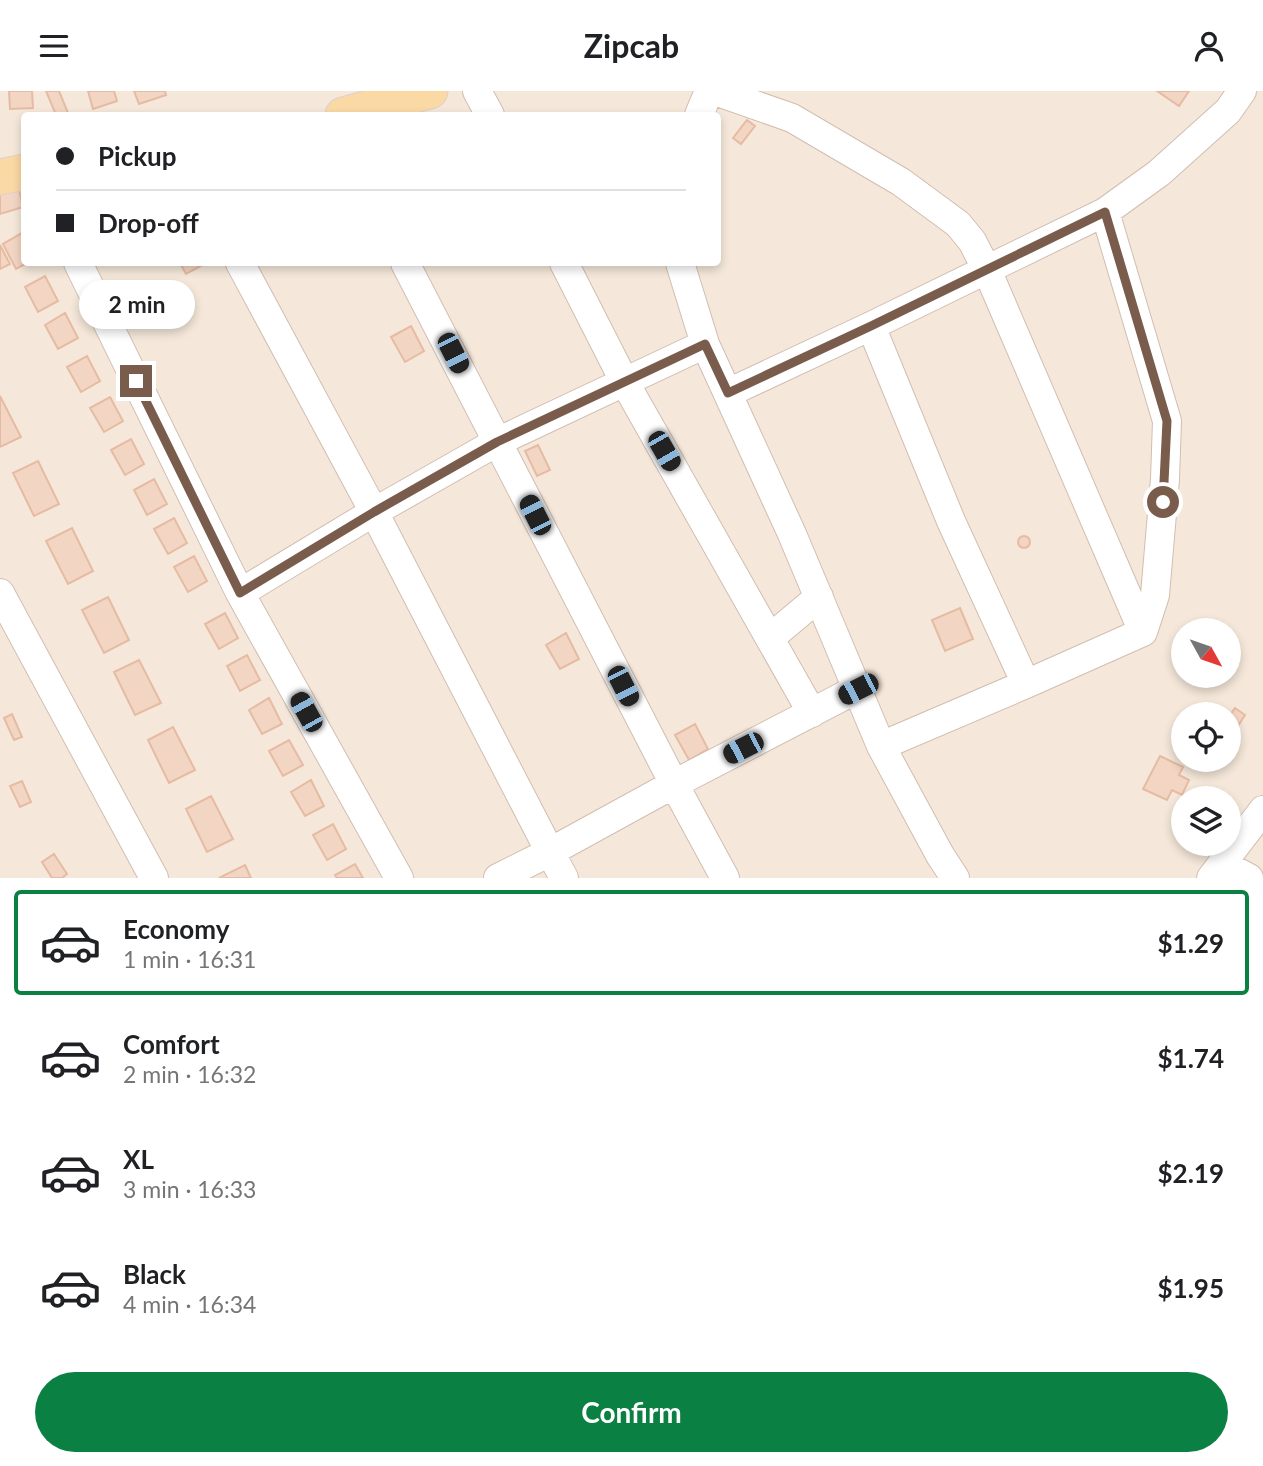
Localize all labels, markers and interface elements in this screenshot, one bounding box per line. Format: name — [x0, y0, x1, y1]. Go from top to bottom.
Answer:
text: Zipcab — [584, 26, 679, 65]
icon: menu — [35, 27, 73, 65]
icon: person — [1190, 27, 1228, 65]
text: Pickup — [98, 140, 177, 172]
text: Drop-off — [98, 207, 199, 239]
callout: 2 min — [78, 279, 194, 329]
text: 2 min — [108, 290, 166, 318]
car — [435, 330, 472, 376]
route end — [120, 365, 152, 397]
car — [645, 428, 684, 474]
route start — [1147, 486, 1179, 518]
car — [517, 492, 554, 538]
north arrow — [1171, 618, 1241, 688]
map controls — [1171, 618, 1241, 856]
car — [605, 663, 642, 709]
car — [835, 670, 882, 708]
car — [287, 689, 326, 735]
button: locate — [1171, 702, 1241, 772]
car — [720, 729, 767, 767]
button: layers — [1171, 786, 1241, 856]
icon: car — [39, 911, 102, 974]
text: Economy — [123, 913, 229, 945]
text: $1.29 — [1158, 927, 1224, 959]
text: 1 min · 16:31 — [123, 945, 256, 973]
icon: car — [39, 1026, 102, 1089]
text: Comfort — [123, 1028, 220, 1060]
text: $1.74 — [1158, 1042, 1224, 1074]
text: 2 min · 16:32 — [123, 1060, 256, 1088]
icon: car — [39, 1141, 102, 1204]
text: XL — [123, 1143, 154, 1175]
text: $2.19 — [1158, 1157, 1224, 1189]
text: 3 min · 16:33 — [123, 1175, 256, 1203]
icon: car — [39, 1256, 102, 1319]
text: Black — [123, 1258, 186, 1290]
text: $1.95 — [1158, 1272, 1224, 1304]
text: 4 min · 16:34 — [123, 1290, 256, 1318]
button: Confirm — [35, 1372, 1228, 1452]

